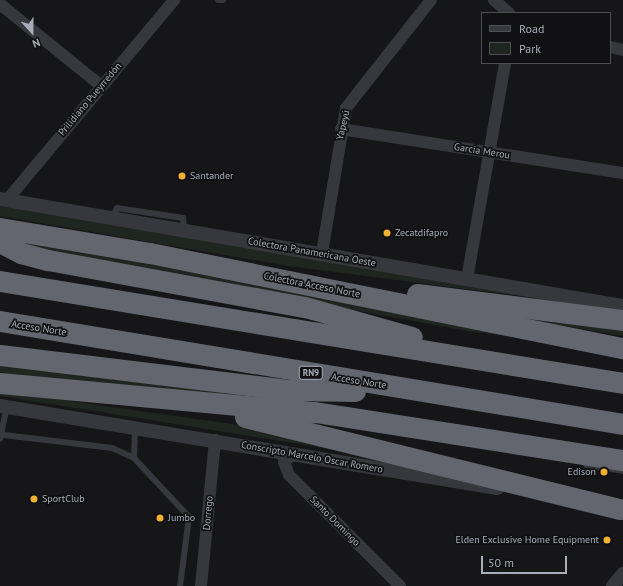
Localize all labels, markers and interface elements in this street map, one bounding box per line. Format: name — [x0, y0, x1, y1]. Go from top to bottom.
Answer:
north arrow — [12, 12, 52, 52]
legend — [481, 12, 611, 64]
text: Road — [519, 21, 544, 36]
text: N — [30, 35, 42, 51]
text: Park — [519, 41, 541, 56]
street label: Prilidiano Pueyrredón — [56, 60, 124, 138]
street label: Yapeyú — [334, 109, 352, 141]
street label: García Merou — [453, 141, 511, 161]
place label: Santander — [190, 170, 233, 182]
marker: Santander — [177, 171, 187, 181]
place label: Zecatdifapro — [395, 227, 448, 239]
marker: Zecatdifapro — [382, 228, 392, 238]
street label: Colectora Panamericana Oeste — [247, 235, 377, 269]
street label: Colectora Acceso Norte — [262, 270, 362, 300]
street label: Acceso Norte — [11, 318, 67, 338]
road number: RN9 — [298, 366, 324, 380]
street label: Acceso Norte — [331, 371, 387, 391]
street label: Conscripto Marcelo Oscar Romero — [240, 439, 384, 475]
place label: Edison — [568, 466, 596, 478]
marker: Edison — [599, 467, 609, 477]
place label: SportClub — [42, 493, 85, 505]
street label: Santo Domingo — [307, 493, 363, 549]
marker: SportClub — [29, 494, 39, 504]
street label: Dorrego — [201, 495, 215, 531]
place label: Jumbo — [168, 512, 195, 524]
marker: Jumbo — [155, 513, 165, 523]
place label: Elden Exclusive Home Equipment — [455, 534, 599, 546]
marker: Elden Exclusive Home Equipment — [602, 535, 612, 545]
scale bar — [483, 548, 569, 574]
text: 50 m — [488, 555, 514, 570]

